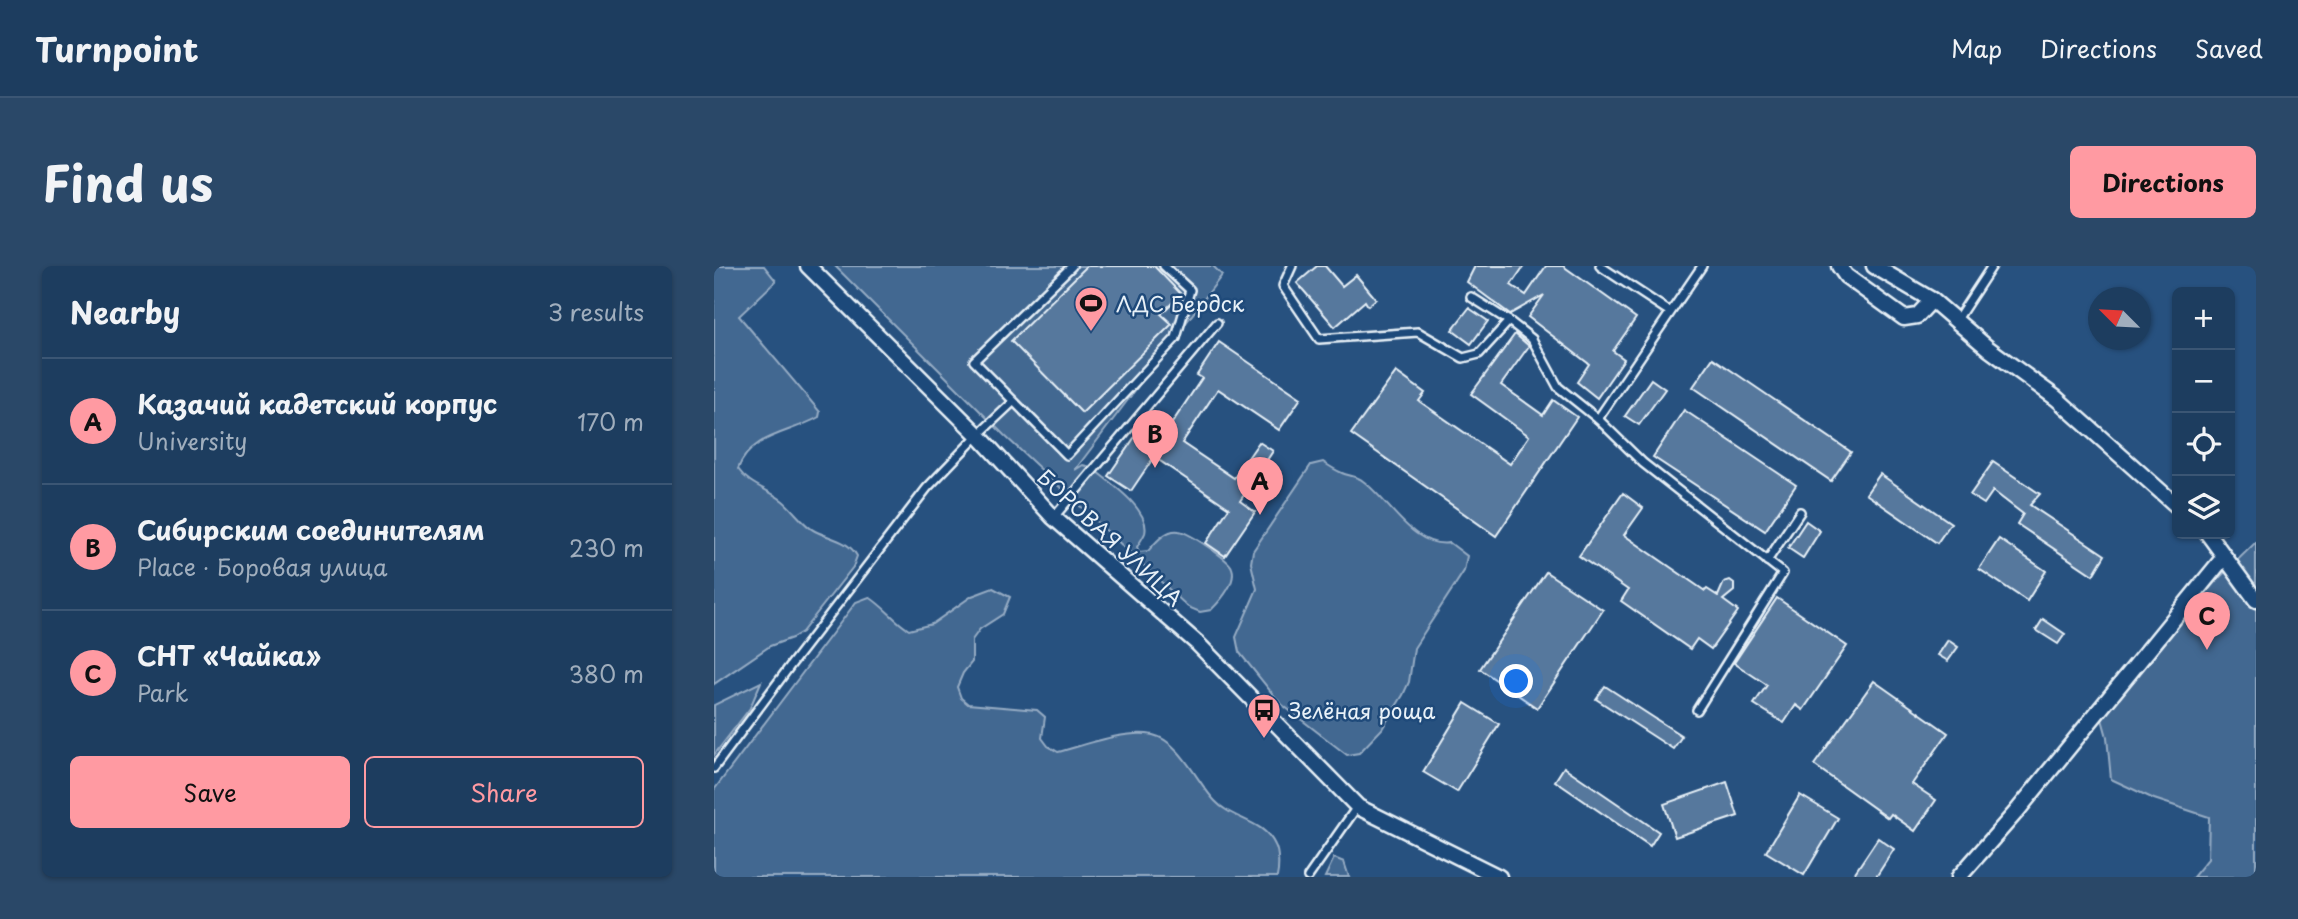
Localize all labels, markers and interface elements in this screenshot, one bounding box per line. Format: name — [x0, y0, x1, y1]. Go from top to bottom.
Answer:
text: Turnpoint — [35, 23, 199, 73]
text: Map — [1951, 30, 2002, 66]
text: Directions — [2040, 30, 2157, 66]
text: Saved — [2195, 30, 2263, 66]
text: Find us — [42, 145, 213, 219]
button: Directions — [2070, 146, 2256, 218]
sports icon: ЛДС Бердск — [1072, 284, 1110, 333]
place label: ЛДС Бердск — [1116, 287, 1245, 319]
north arrow — [2088, 287, 2151, 350]
map controls — [2172, 287, 2235, 539]
button: + — [2172, 287, 2235, 350]
text: Nearby — [70, 289, 180, 334]
text: 3 results — [548, 294, 644, 329]
button: − — [2172, 350, 2235, 413]
text: Казачий кадетский корпус — [137, 384, 497, 423]
text: A — [84, 404, 102, 439]
text: 170 m — [577, 404, 644, 439]
pin: B — [1132, 410, 1178, 468]
button: locate — [2172, 413, 2235, 476]
text: University — [137, 423, 247, 458]
pin: A — [1237, 457, 1283, 515]
street label: БОРОВАЯ УЛИЦА — [1031, 461, 1191, 613]
button: layers — [2172, 476, 2235, 539]
text: Сибирским соединителям — [137, 510, 484, 549]
text: B — [85, 530, 101, 565]
text: 230 m — [569, 530, 644, 565]
text: Place · Боровая улица — [137, 549, 388, 584]
pin: C — [2184, 592, 2230, 650]
text: СНТ «Чайка» — [137, 636, 321, 675]
text: C — [84, 656, 102, 691]
text: 380 m — [569, 656, 644, 691]
your location — [1499, 664, 1533, 698]
text: Park — [137, 675, 188, 710]
bus stop icon: Зелёная роща — [1245, 691, 1283, 740]
place label: Зелёная роща — [1288, 694, 1435, 726]
button: Save — [70, 756, 350, 828]
button: Share — [364, 756, 644, 828]

